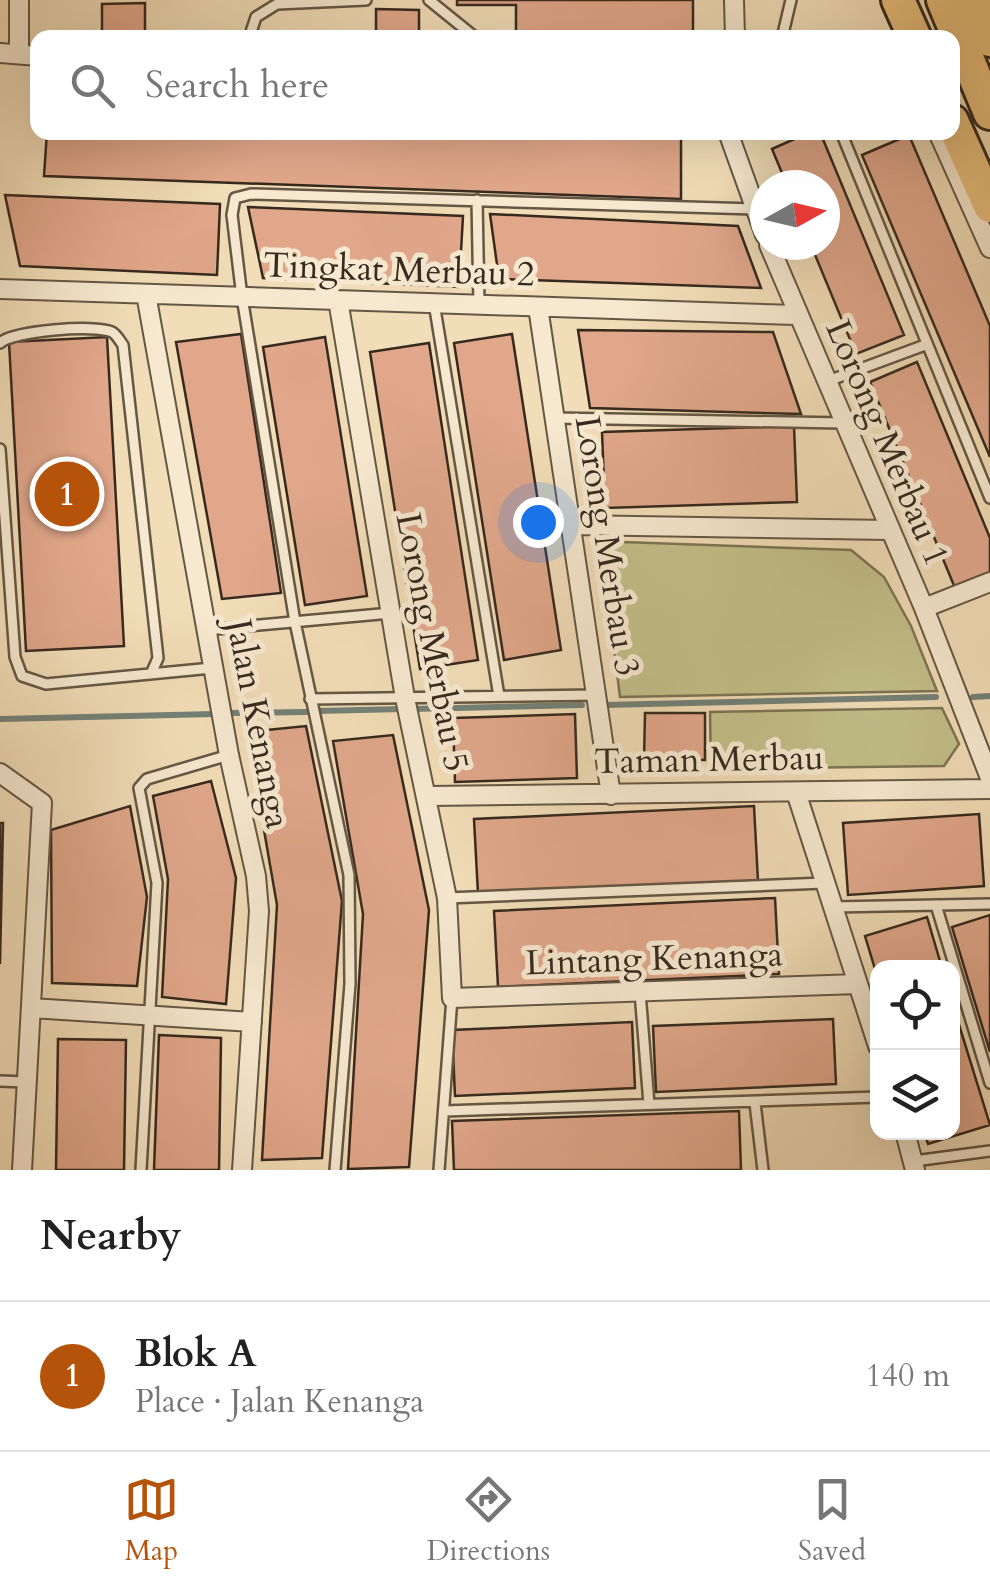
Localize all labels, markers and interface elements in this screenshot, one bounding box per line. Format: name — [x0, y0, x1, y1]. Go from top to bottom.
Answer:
search box — [30, 30, 960, 140]
icon: search — [65, 58, 120, 113]
text: Search here — [145, 59, 329, 111]
north arrow — [750, 170, 840, 260]
street label: Tingkat Merbau 2 — [263, 241, 535, 299]
street label: Lorong Merbau 1 — [814, 313, 960, 573]
street label: Lorong Merbau 3 — [563, 412, 651, 680]
pin: 1 — [34, 456, 100, 532]
your location — [513, 497, 564, 548]
street label: Lorong Merbau 5 — [383, 508, 481, 776]
street label: Jalan Kenanga — [213, 611, 302, 833]
street label: Taman Merbau — [594, 734, 824, 786]
street label: Lintang Kenanga — [524, 931, 784, 987]
map controls — [870, 960, 960, 1140]
button: locate — [870, 960, 960, 1050]
button: layers — [870, 1050, 960, 1140]
text: Nearby — [40, 1207, 182, 1264]
text: Blok A — [135, 1328, 257, 1380]
text: 1 — [64, 1354, 81, 1398]
text: 140 m — [865, 1354, 950, 1398]
text: Place · Jalan Kenanga — [135, 1380, 424, 1424]
tab: Map — [124, 1472, 179, 1570]
tab: Directions — [427, 1472, 550, 1570]
tab: Saved — [798, 1472, 866, 1570]

